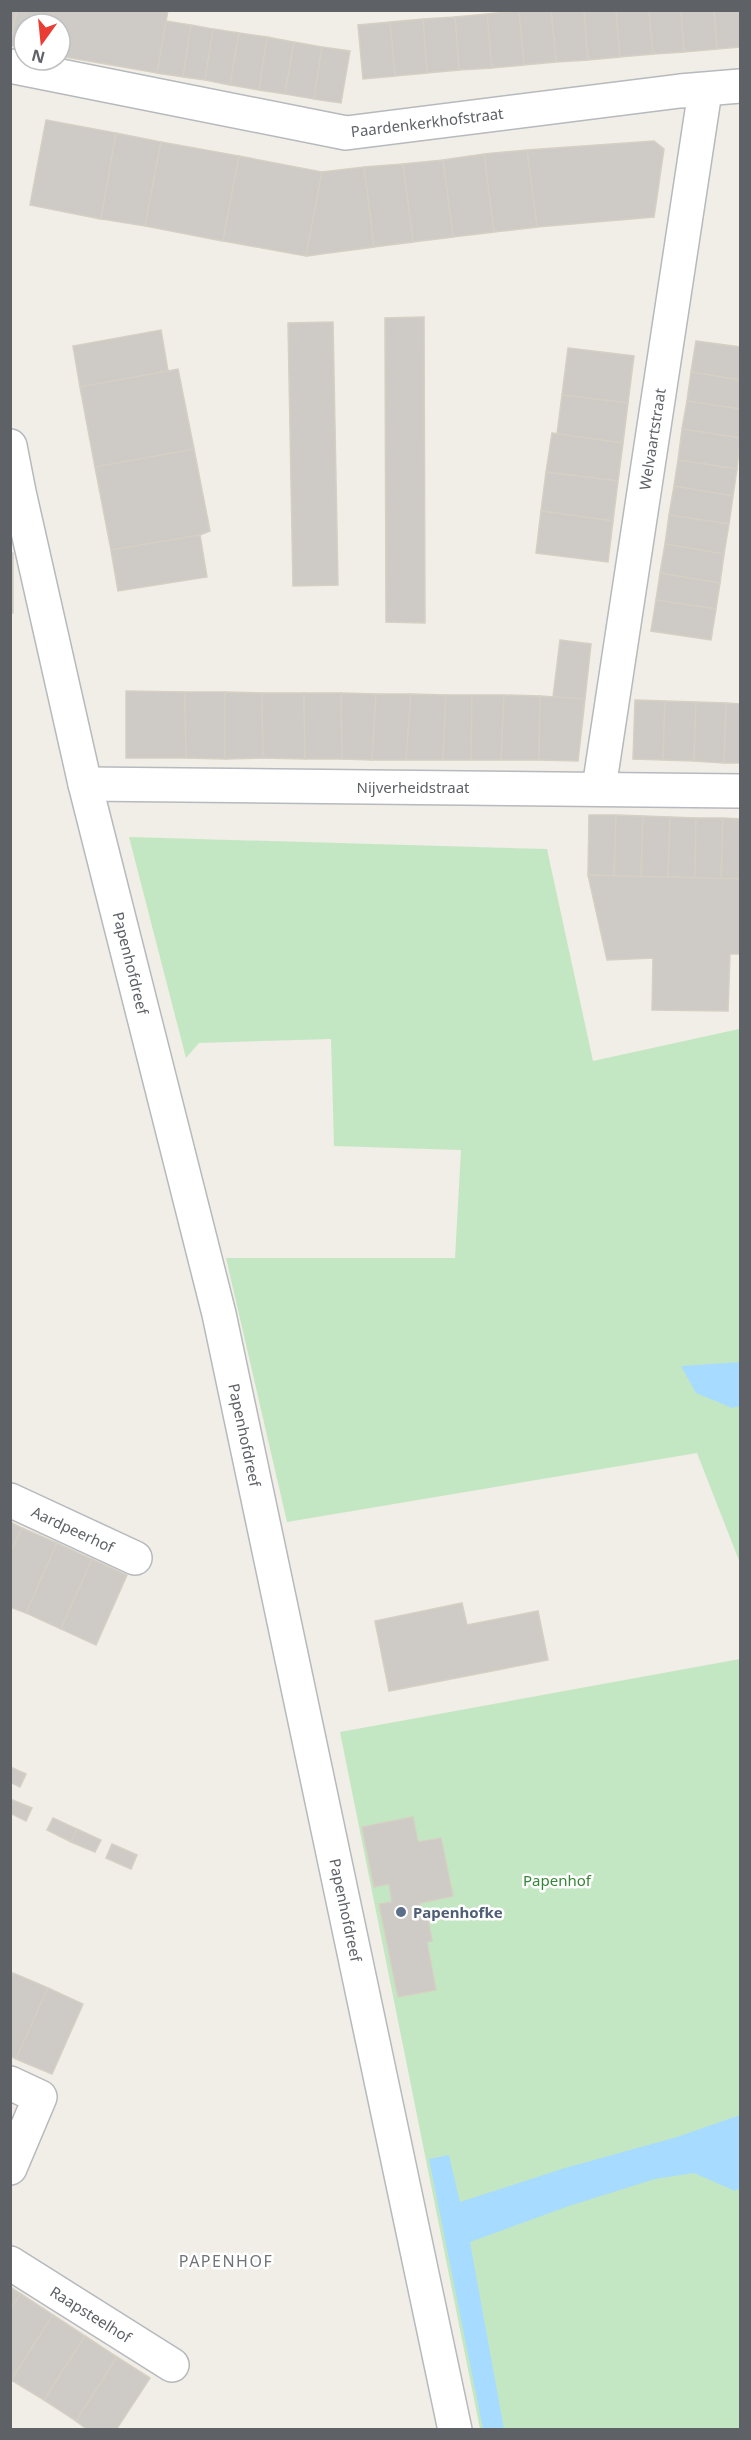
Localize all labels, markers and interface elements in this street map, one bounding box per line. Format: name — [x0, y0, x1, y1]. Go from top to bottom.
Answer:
north arrow — [12, 12, 72, 72]
text: N — [29, 44, 47, 69]
street label: Paardenkerkhofstraat — [350, 103, 505, 141]
street label: Welvaartstraat — [634, 386, 670, 491]
street label: Nijverheidstraat — [357, 777, 470, 797]
street label: Papenhofdreef — [109, 910, 154, 1017]
street label: Papenhofdreef — [224, 1381, 266, 1489]
street label: Aardpeerhof — [28, 1501, 118, 1557]
street label: Papenhofdreef — [325, 1856, 367, 1964]
park label: Papenhof — [523, 1870, 592, 1890]
place label: Papenhofke — [413, 1902, 503, 1922]
marker: Papenhofke — [394, 1905, 408, 1919]
district label: PAPENHOF — [179, 2250, 273, 2272]
street label: Raapsteelhof — [47, 2281, 136, 2347]

